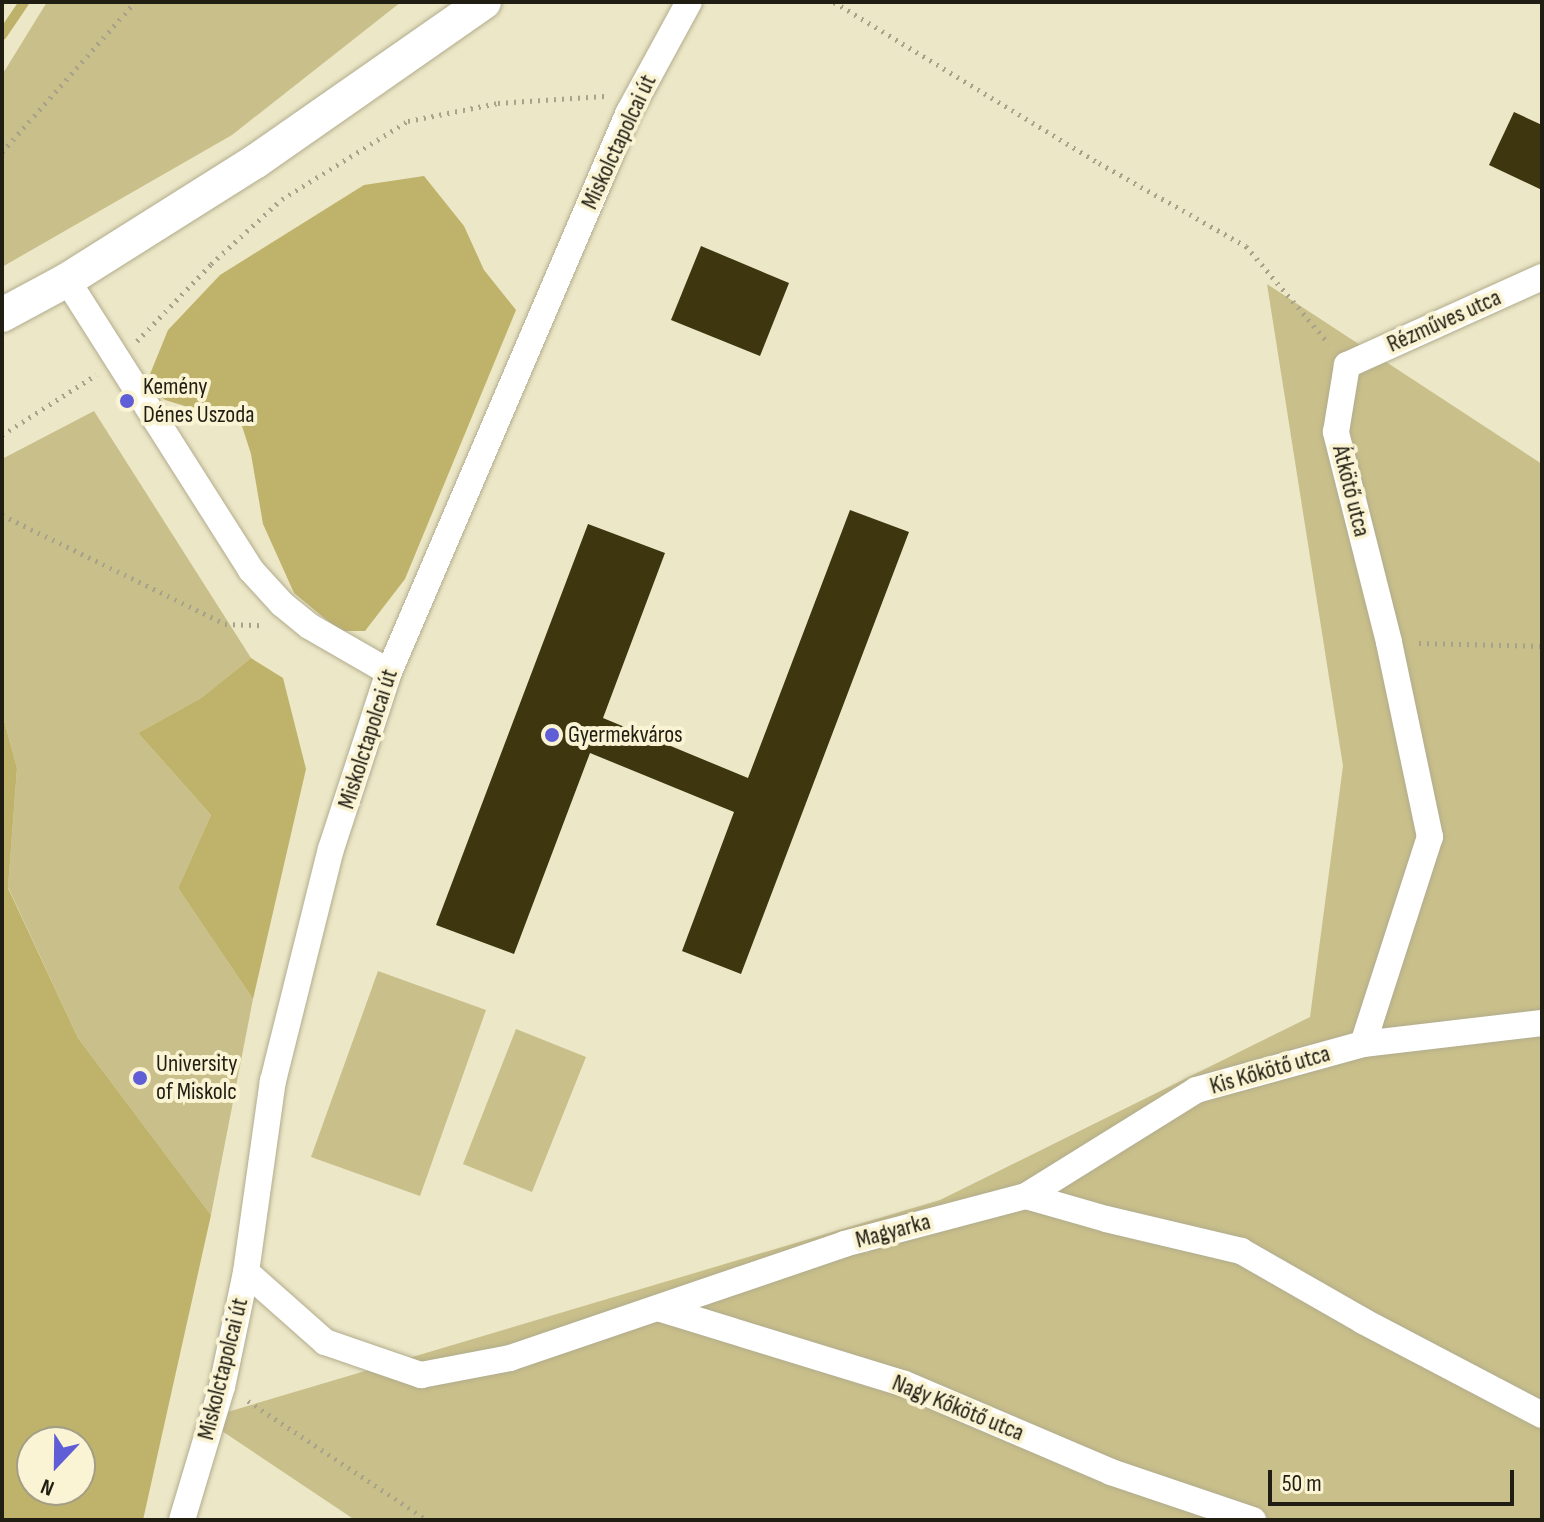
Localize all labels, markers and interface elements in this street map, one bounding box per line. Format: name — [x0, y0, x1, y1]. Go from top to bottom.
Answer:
street label: Miskolctapolcai út — [575, 70, 663, 214]
street label: Rézműves utca — [1383, 283, 1505, 359]
place label: Kemény Dénes Uszoda — [143, 373, 254, 429]
marker: Kemény Dénes Uszoda — [118, 392, 136, 410]
street label: Átkötő utca — [1326, 442, 1376, 540]
street label: Miskolctapolcai út — [332, 666, 404, 812]
place label: Gyermekváros — [568, 721, 683, 749]
marker: Gyermekváros — [543, 726, 561, 744]
street label: Kis Kőkötő utca — [1207, 1039, 1333, 1101]
place label: University of Miskolc — [156, 1050, 238, 1106]
marker: University of Miskolc — [131, 1069, 149, 1087]
street label: Magyarka — [853, 1207, 933, 1255]
street label: Miskolctapolcai út — [191, 1295, 255, 1443]
street label: Nagy Kőkötő utca — [888, 1369, 1028, 1447]
north arrow — [16, 1426, 96, 1506]
scale bar — [1272, 1454, 1518, 1504]
text: 50 m — [1282, 1469, 1322, 1498]
text: N — [37, 1472, 58, 1502]

